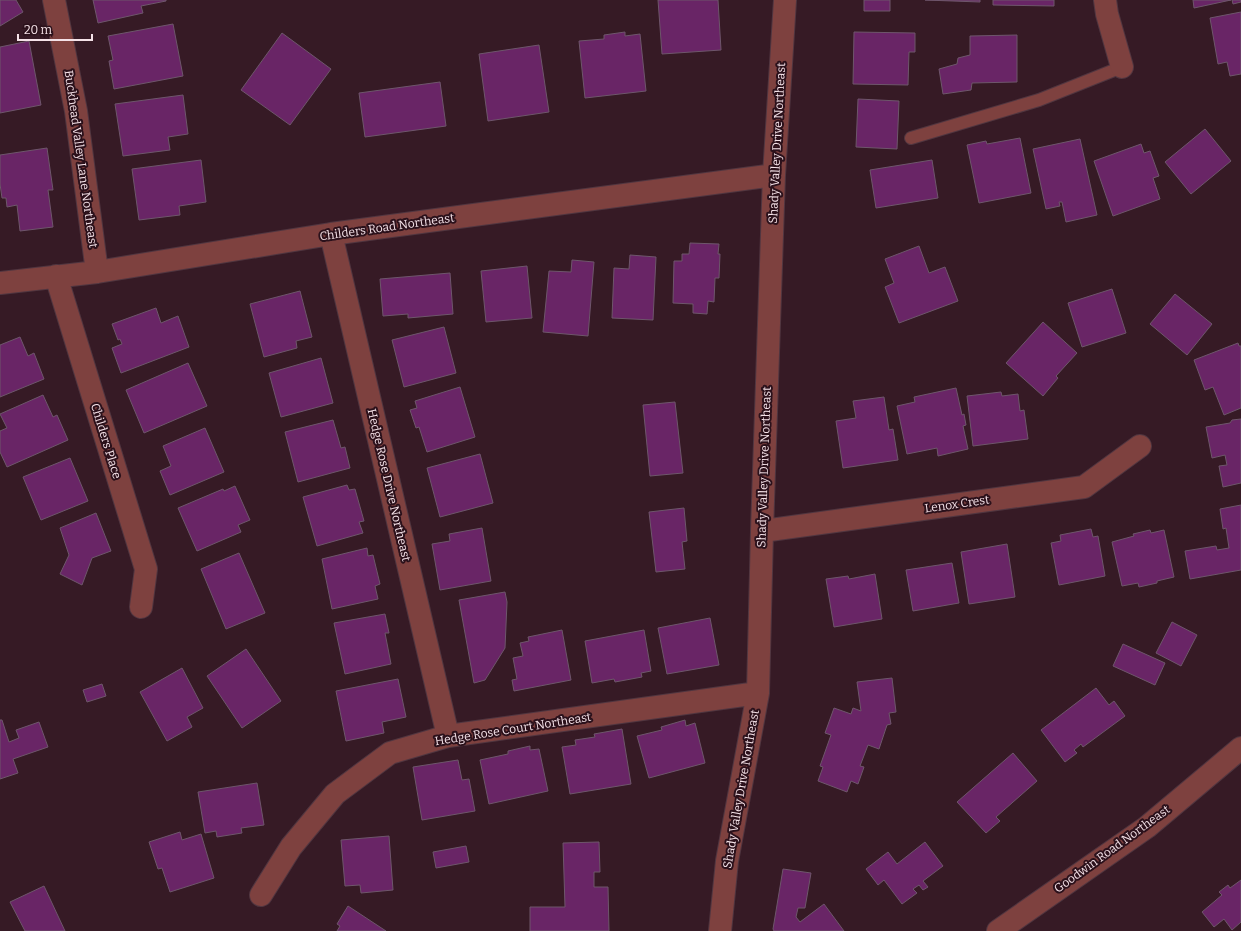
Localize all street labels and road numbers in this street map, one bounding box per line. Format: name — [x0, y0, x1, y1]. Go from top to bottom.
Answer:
street label: Shady Valley Drive Northeast — [766, 62, 788, 224]
street label: Buckhead Valley Lane Northeast — [62, 69, 101, 249]
street label: Childers Road Northeast — [319, 211, 456, 243]
street label: Shady Valley Drive Northeast — [754, 386, 774, 548]
street label: Childers Place — [88, 402, 124, 480]
street label: Hedge Rose Drive Northeast — [365, 407, 414, 563]
street label: Lenox Crest — [924, 492, 991, 515]
street label: Shady Valley Drive Northeast — [720, 708, 762, 870]
street label: Hedge Rose Court Northeast — [434, 710, 593, 748]
street label: Goodwin Road Northeast — [1051, 802, 1173, 896]

